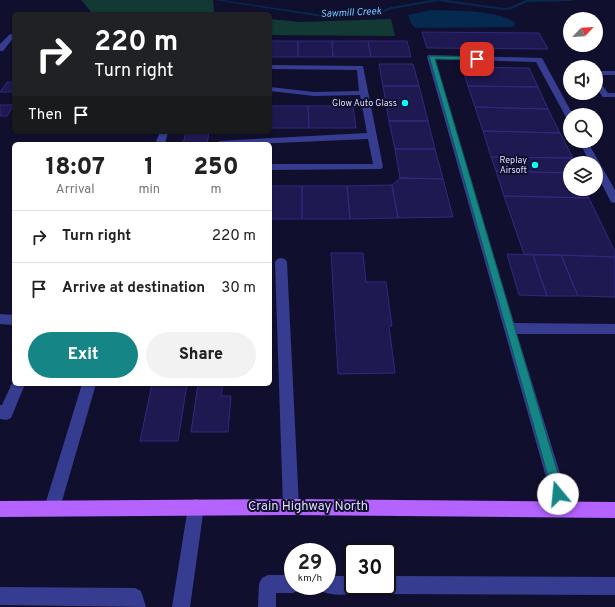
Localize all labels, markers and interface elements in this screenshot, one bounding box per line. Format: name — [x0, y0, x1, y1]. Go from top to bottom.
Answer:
water label: Sawmill Creek — [320, 5, 383, 21]
north arrow — [563, 12, 603, 52]
map controls — [563, 12, 603, 196]
text: 220 m — [94, 25, 178, 61]
icon: right — [28, 28, 80, 80]
pin — [460, 42, 494, 76]
icon: arrive — [466, 48, 488, 70]
text: Turn right — [94, 60, 174, 83]
button: sound — [563, 60, 603, 100]
place label: Glow Auto Glass — [332, 98, 397, 109]
marker: Glow Auto Glass — [400, 98, 410, 108]
icon: arrive — [70, 104, 92, 126]
text: Then — [28, 106, 62, 125]
button: search — [563, 108, 603, 148]
text: 18:07 — [45, 153, 105, 183]
text: 1 — [144, 153, 154, 183]
text: 250 — [193, 153, 239, 183]
place label: Replay Airsoft — [499, 155, 527, 176]
button: layers — [563, 156, 603, 196]
marker: Replay Airsoft — [530, 160, 540, 170]
text: Arrival — [56, 182, 95, 198]
text: min — [138, 182, 160, 198]
text: m — [211, 182, 222, 198]
icon: right — [28, 226, 50, 248]
text: Turn right — [62, 227, 131, 246]
text: 220 m — [212, 227, 256, 246]
icon: arrive — [28, 278, 50, 300]
text: Arrive at destination — [62, 279, 205, 298]
text: 30 m — [221, 279, 256, 298]
button: Exit — [28, 332, 138, 378]
button: Share — [146, 332, 256, 378]
position arrow — [537, 473, 579, 515]
street label: Crain Highway North — [248, 499, 368, 515]
speed limit sign: 30 — [344, 543, 396, 595]
text: 29 — [298, 551, 322, 577]
text: km/h — [298, 572, 322, 585]

